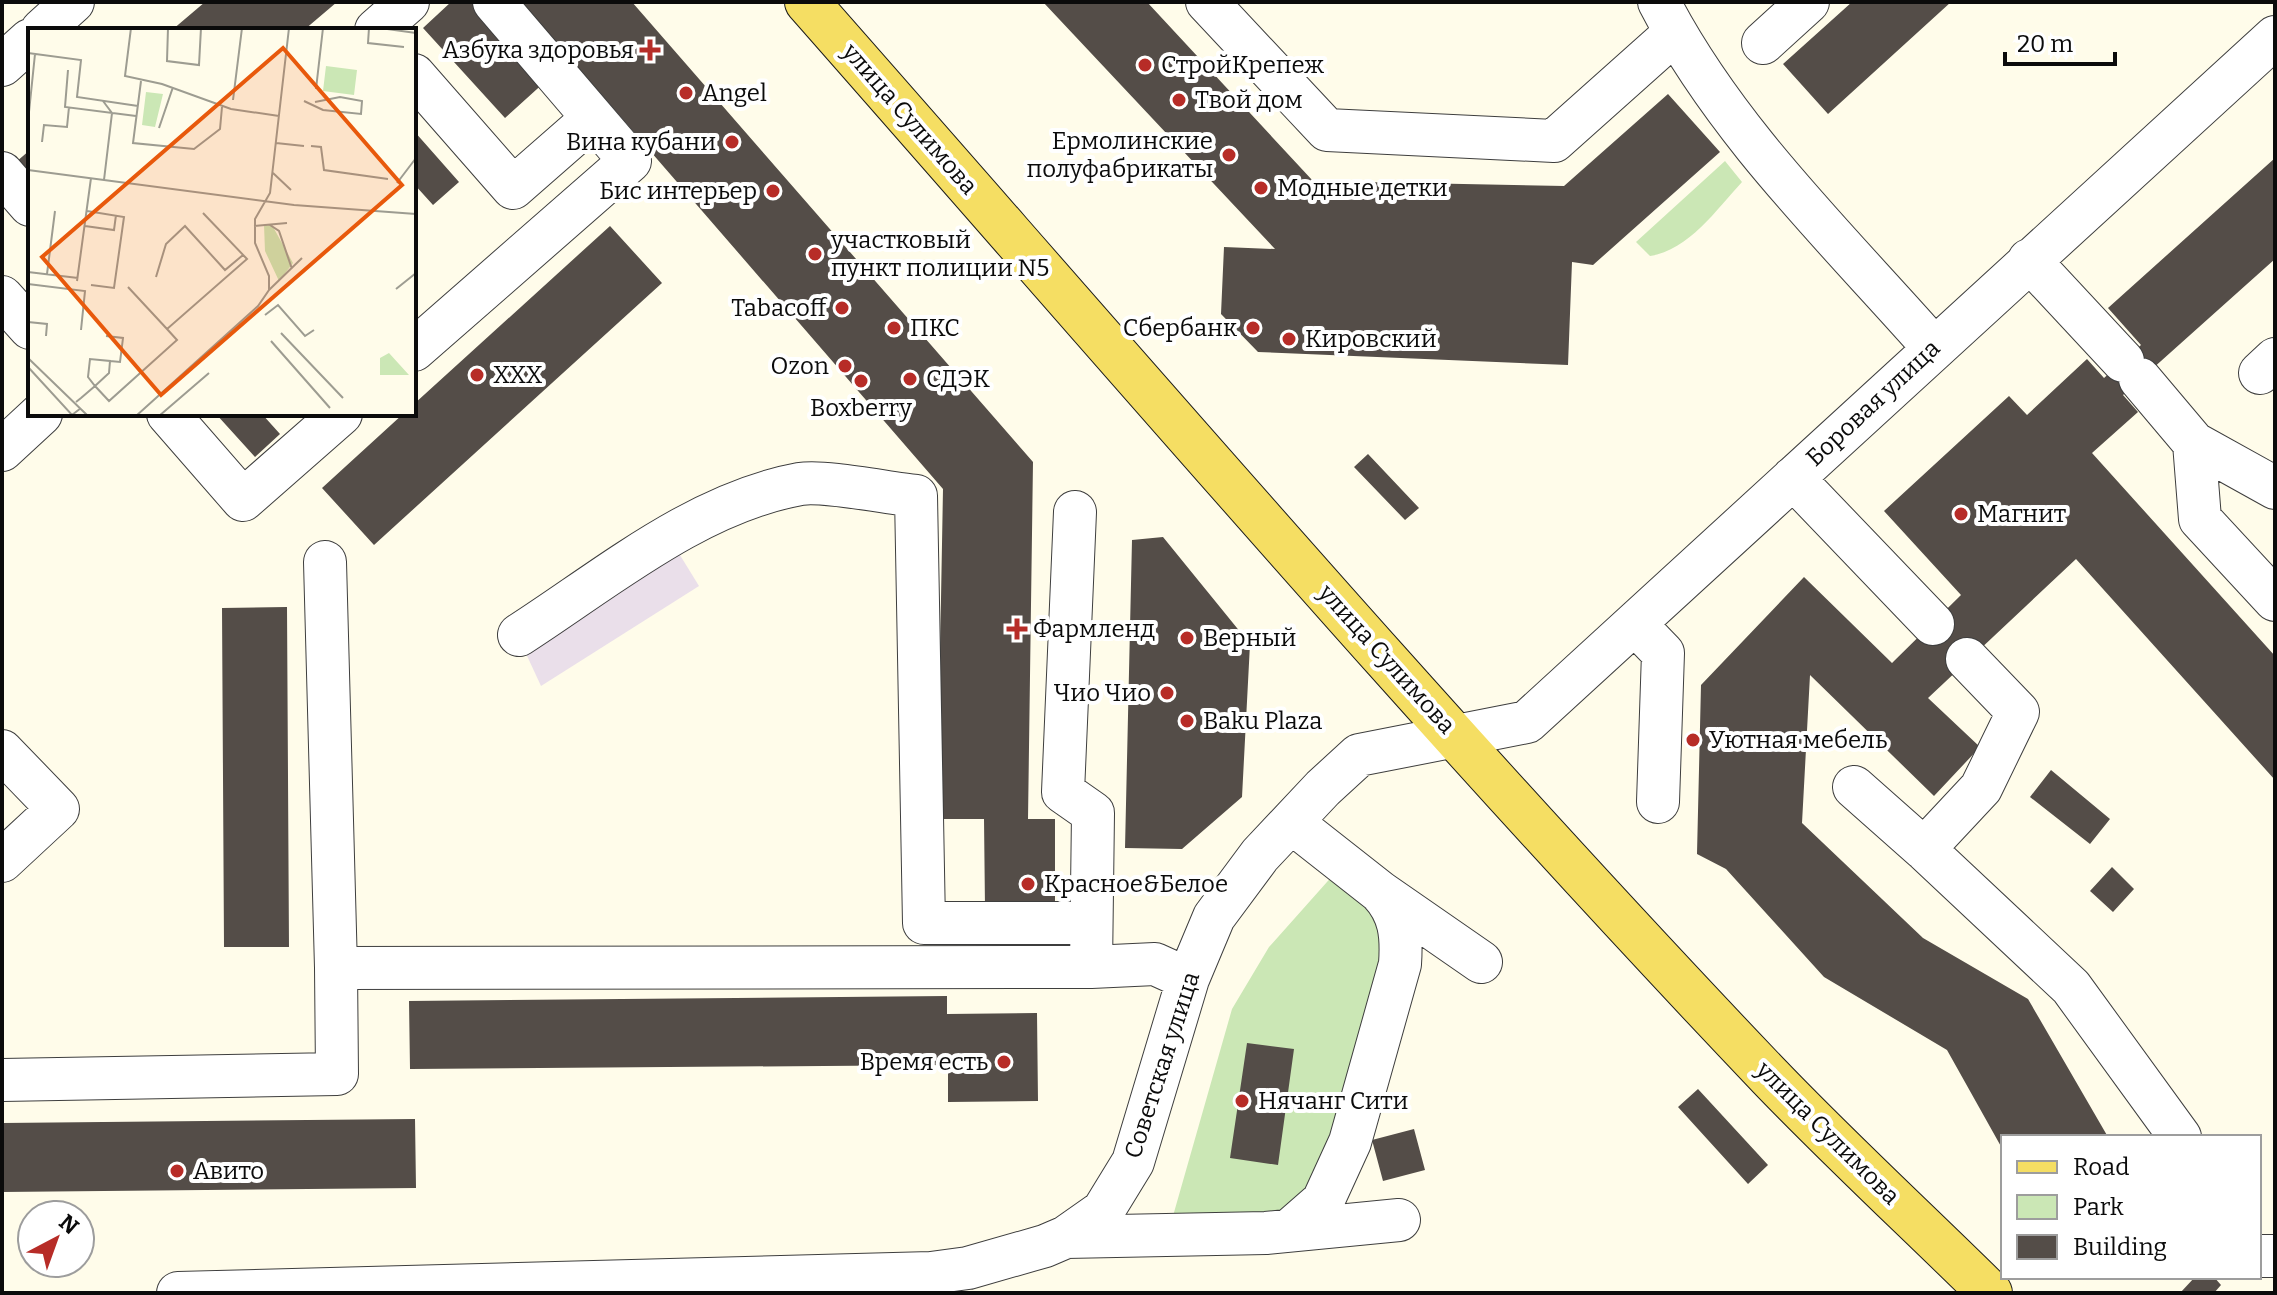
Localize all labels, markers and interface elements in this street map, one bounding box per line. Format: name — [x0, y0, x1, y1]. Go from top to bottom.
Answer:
scale bar — [2005, 16, 2115, 66]
inset map — [28, 28, 416, 416]
text: 20 m — [2017, 30, 2073, 58]
place label: Азбука здоровья — [442, 36, 634, 64]
street label: улица Сулимова — [836, 37, 983, 200]
marker: Азбука здоровья — [641, 41, 659, 59]
place label: СтройКрепеж — [1161, 51, 1324, 79]
marker: СтройКрепеж — [1136, 56, 1154, 74]
place label: Angel — [702, 79, 767, 107]
marker: Angel — [677, 84, 695, 102]
place label: Твой дом — [1195, 86, 1303, 114]
marker: Твой дом — [1170, 91, 1188, 109]
place label: Ермолинские полуфабрикаты — [1026, 127, 1213, 183]
place label: Вина кубани — [566, 128, 716, 156]
marker: Вина кубани — [723, 133, 741, 151]
marker: Ермолинские полуфабрикаты — [1220, 146, 1238, 164]
place label: Модные детки — [1277, 174, 1448, 202]
place label: Бис интерьер — [599, 177, 757, 205]
marker: Модные детки — [1252, 179, 1270, 197]
marker: Бис интерьер — [764, 182, 782, 200]
place label: участковый пункт полиции N5 — [830, 226, 1049, 282]
marker: участковый пункт полиции N5 — [806, 245, 824, 263]
place label: Tabacoff — [731, 294, 828, 322]
marker: Tabacoff — [833, 299, 851, 317]
place label: ПКС — [910, 314, 960, 342]
place label: Сбербанк — [1123, 314, 1237, 342]
marker: ПКС — [885, 319, 903, 337]
marker: Сбербанк — [1244, 319, 1262, 337]
place label: Кировский — [1305, 325, 1437, 353]
marker: Кировский — [1280, 330, 1298, 348]
street label: Боровая улица — [1800, 334, 1946, 472]
place label: Ozon — [771, 352, 829, 380]
marker: Ozon — [836, 357, 854, 375]
place label: XXX — [493, 361, 543, 389]
place label: СДЭК — [926, 365, 990, 393]
marker: XXX — [468, 366, 486, 384]
marker: СДЭК — [901, 370, 919, 388]
marker: Boxberry — [852, 372, 870, 390]
place label: Boxberry — [810, 394, 912, 422]
place label: Магнит — [1977, 500, 2066, 528]
marker: Магнит — [1952, 505, 1970, 523]
street label: улица Сулимова — [1312, 578, 1461, 739]
place label: Фармленд — [1033, 615, 1155, 643]
marker: Фармленд — [1008, 620, 1026, 638]
place label: Верный — [1203, 624, 1296, 652]
marker: Верный — [1178, 629, 1196, 647]
place label: Чио Чио — [1054, 679, 1151, 707]
marker: Чио Чио — [1158, 684, 1176, 702]
place label: Baku Plaza — [1203, 707, 1322, 735]
marker: Baku Plaza — [1178, 712, 1196, 730]
place label: Уютная мебель — [1709, 726, 1887, 754]
marker: Уютная мебель — [1684, 731, 1702, 749]
place label: Красное&Белое — [1044, 870, 1228, 898]
marker: Красное&Белое — [1019, 875, 1037, 893]
street label: Советская улица — [1119, 968, 1205, 1162]
place label: Время есть — [860, 1048, 988, 1076]
marker: Время есть — [995, 1053, 1013, 1071]
street label: улица Сулимова — [1750, 1055, 1905, 1210]
place label: Нячанг Сити — [1258, 1087, 1408, 1115]
marker: Нячанг Сити — [1233, 1092, 1251, 1110]
legend — [2001, 1135, 2261, 1279]
text: Road — [2073, 1153, 2129, 1181]
place label: Авито — [193, 1157, 264, 1185]
marker: Авито — [168, 1162, 186, 1180]
text: Park — [2073, 1193, 2124, 1221]
north arrow — [16, 1199, 96, 1279]
text: N — [54, 1209, 84, 1240]
text: Building — [2073, 1233, 2167, 1261]

